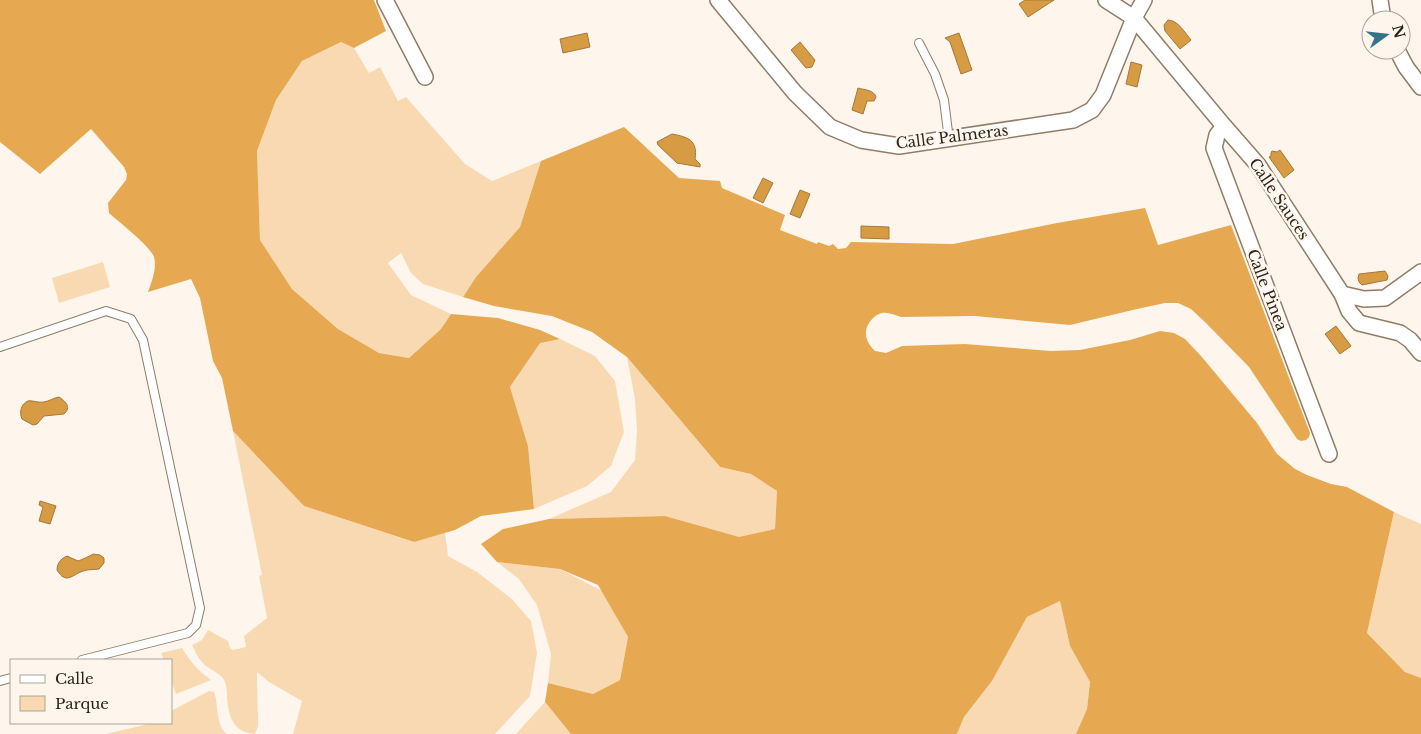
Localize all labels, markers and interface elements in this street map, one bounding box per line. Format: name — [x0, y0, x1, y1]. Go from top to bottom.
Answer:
north arrow — [1361, 10, 1411, 60]
text: N — [1388, 23, 1409, 40]
street label: Calle Palmeras — [895, 120, 1009, 153]
street label: Calle Sauces — [1245, 154, 1314, 243]
street label: Calle Pinea — [1243, 246, 1292, 334]
legend — [10, 659, 172, 724]
text: Calle — [55, 669, 94, 688]
text: Parque — [55, 694, 109, 713]

